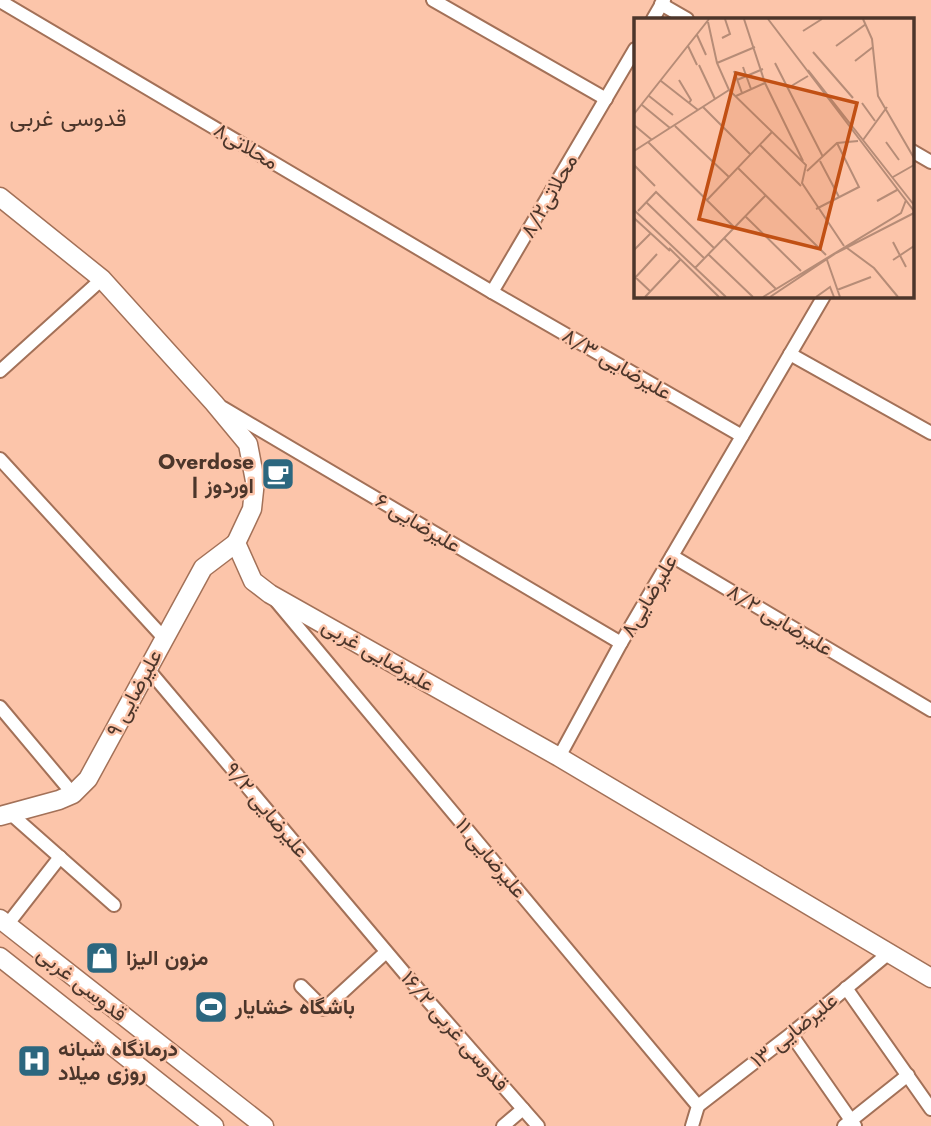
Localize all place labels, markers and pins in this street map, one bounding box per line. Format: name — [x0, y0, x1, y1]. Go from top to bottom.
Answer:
place label: Overdose | اوردوز — [158, 447, 254, 501]
cafe icon: Overdose | اوردوز — [259, 455, 297, 493]
shop icon: مزون الیزا — [83, 939, 121, 977]
place label: مزون الیزا — [126, 943, 209, 973]
sports icon: باشگاه خشایار — [192, 988, 230, 1026]
place label: باشگاه خشایار — [234, 992, 355, 1022]
place label: درمانگاه شبانه روزی میلاد — [58, 1034, 178, 1088]
hospital icon: درمانگاه شبانه روزی میلاد — [15, 1042, 53, 1080]

